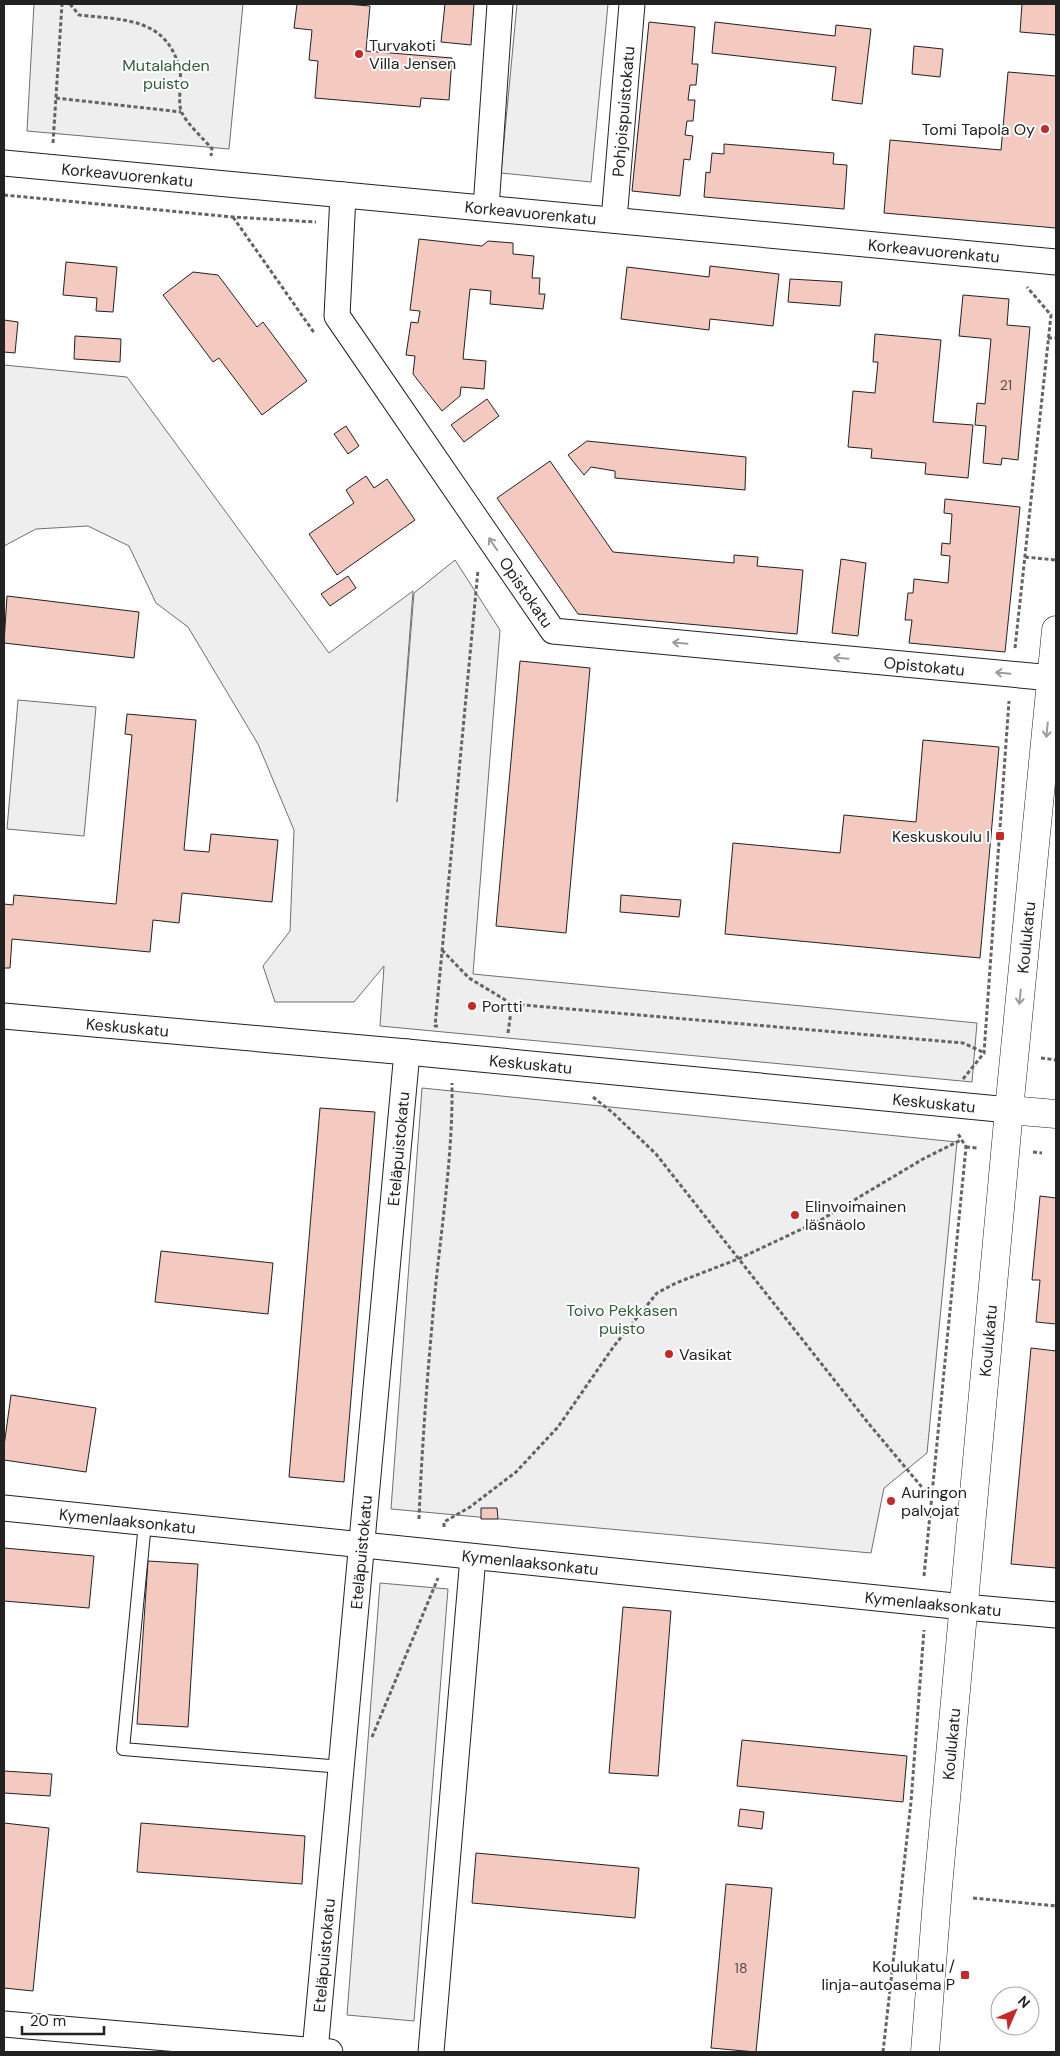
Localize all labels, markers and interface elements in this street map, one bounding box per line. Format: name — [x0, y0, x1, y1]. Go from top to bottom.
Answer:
place label: Turvakoti Villa Jensen — [369, 35, 456, 74]
street label: Pohjoispuistokatu — [607, 45, 639, 178]
marker: Turvakoti Villa Jensen — [353, 48, 365, 60]
park label: Mutalahden puisto — [122, 55, 210, 94]
place label: Tomi Tapola Oy — [922, 119, 1035, 140]
marker: Tomi Tapola Oy — [1039, 123, 1051, 135]
street label: Korkeavuorenkatu — [61, 158, 194, 191]
street label: Korkeavuorenkatu — [464, 196, 597, 229]
street label: Korkeavuorenkatu — [867, 234, 1001, 267]
house number: 21 — [1000, 376, 1012, 394]
one-way arrow — [488, 538, 498, 552]
street label: Opistokatu — [495, 553, 558, 632]
one-way arrow — [672, 638, 688, 648]
street label: Opistokatu — [883, 652, 966, 680]
one-way arrow — [834, 653, 850, 663]
one-way arrow — [995, 669, 1011, 678]
one-way arrow — [1042, 722, 1051, 738]
place label: Keskuskoulu I — [892, 826, 990, 847]
marker: Keskuskoulu I — [994, 830, 1006, 842]
street label: Koulukatu — [1012, 901, 1040, 975]
one-way arrow — [1015, 988, 1025, 1004]
place label: Portti — [482, 996, 523, 1017]
marker: Portti — [466, 1000, 478, 1012]
street label: Keskuskatu — [85, 1013, 170, 1041]
street label: Keskuskatu — [488, 1049, 573, 1078]
street label: Keskuskatu — [892, 1088, 976, 1117]
street label: Eteläpuistokatu — [382, 1091, 414, 1207]
place label: Elinvoimainen läsnäolo — [805, 1196, 906, 1235]
marker: Elinvoimainen läsnäolo — [789, 1209, 801, 1221]
park label: Toivo Pekkasen puisto — [566, 1300, 678, 1339]
street label: Koulukatu — [974, 1304, 1002, 1378]
place label: Vasikat — [679, 1344, 732, 1365]
marker: Vasikat — [663, 1348, 675, 1360]
place label: Auringon palvojat — [901, 1482, 967, 1521]
street label: Eteläpuistokatu — [345, 1494, 377, 1610]
marker: Auringon palvojat — [885, 1495, 897, 1507]
street label: Kymenlaaksonkatu — [58, 1503, 197, 1538]
street label: Kymenlaaksonkatu — [461, 1545, 600, 1580]
street label: Kymenlaaksonkatu — [864, 1586, 1002, 1621]
street label: Koulukatu — [937, 1707, 965, 1781]
street label: Eteläpuistokatu — [308, 1897, 340, 2014]
place label: Koulukatu / linja-autoasema P — [821, 1956, 955, 1995]
house number: 18 — [735, 1959, 747, 1977]
marker: Koulukatu / linja-autoasema P — [959, 1969, 971, 1981]
north arrow — [990, 1986, 1040, 2036]
text: N — [1014, 1992, 1034, 2012]
scale bar — [22, 2004, 105, 2036]
text: 20 m — [30, 2011, 66, 2031]

